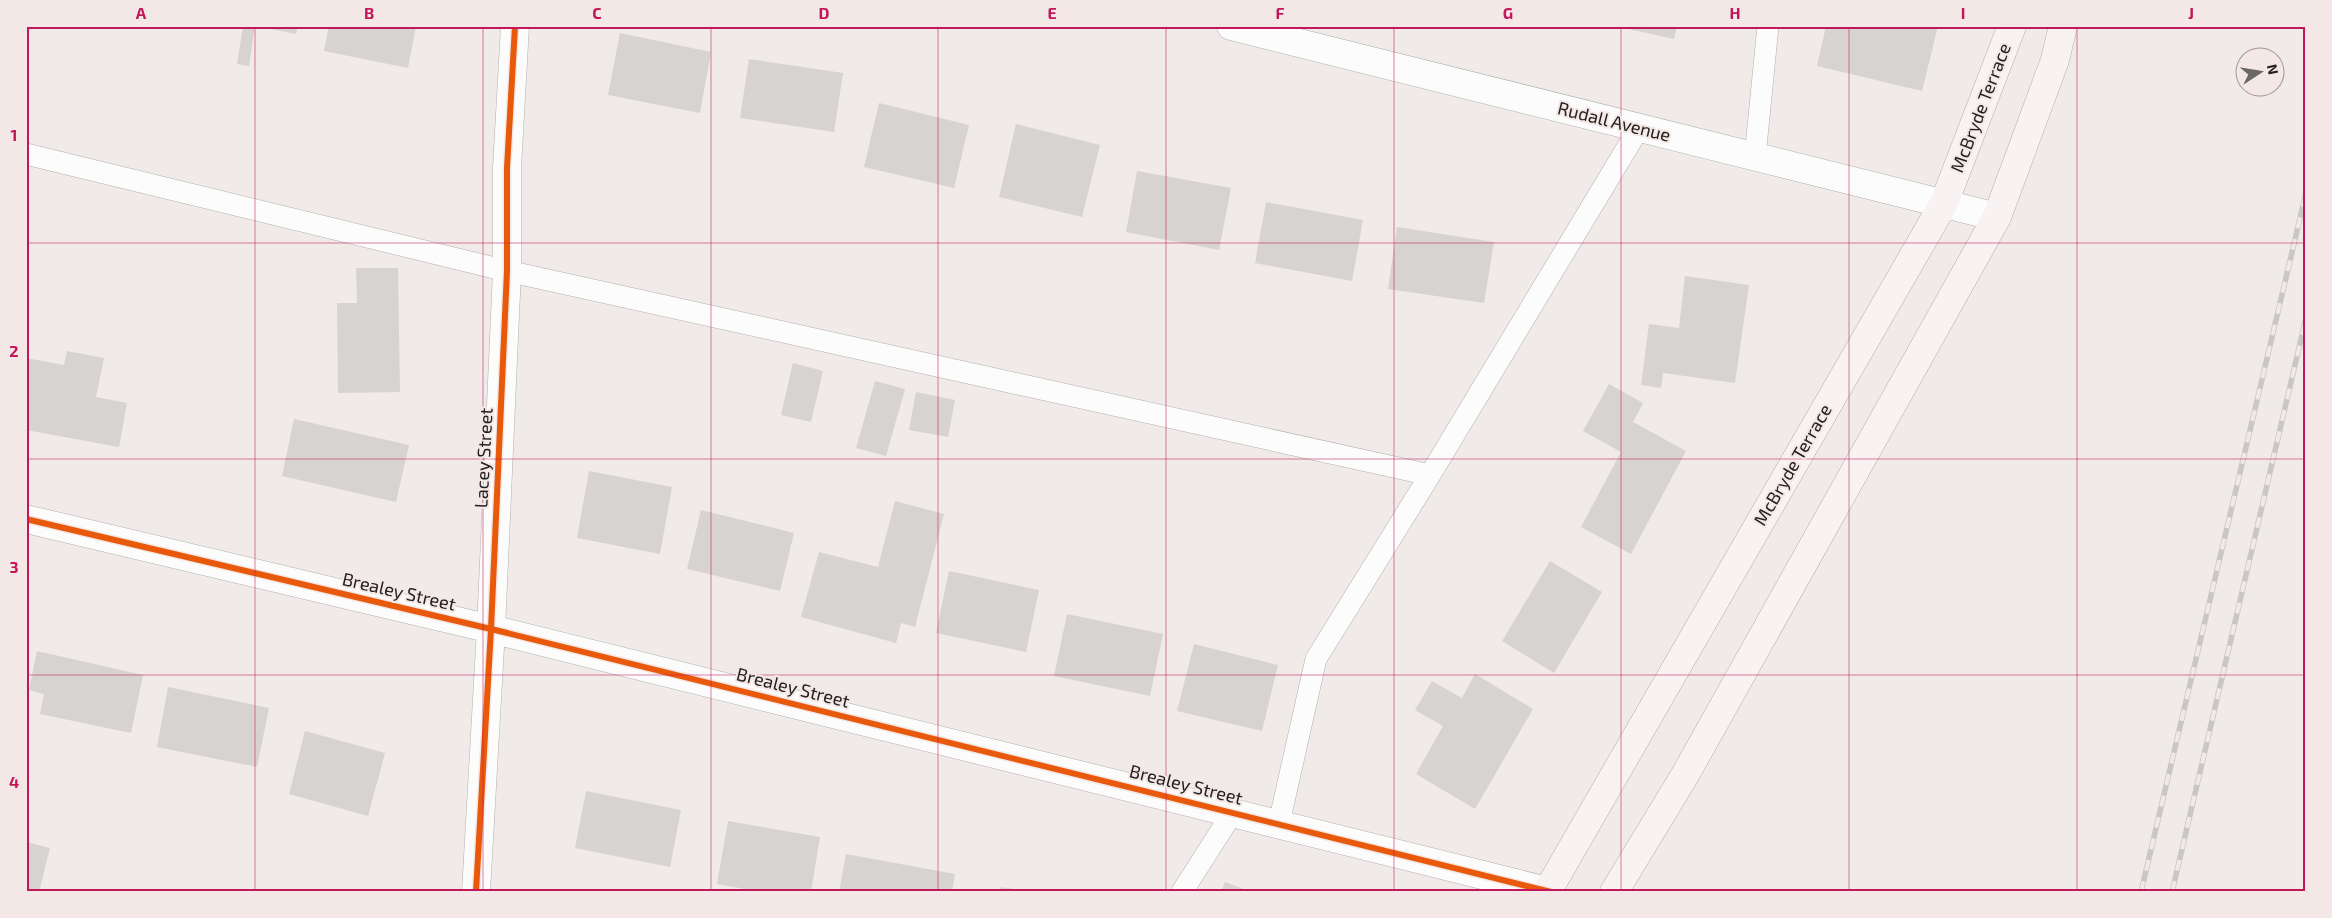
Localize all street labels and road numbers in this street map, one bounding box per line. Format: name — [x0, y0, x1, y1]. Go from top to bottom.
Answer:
street label: McBryde Terrace — [1945, 40, 2015, 175]
street label: Rudall Avenue — [1555, 96, 1673, 146]
street label: McBryde Terrace — [1748, 400, 1836, 529]
street label: Lacey Street — [469, 407, 497, 509]
street label: Brealey Street — [340, 567, 458, 615]
street label: Brealey Street — [734, 662, 852, 712]
street label: Brealey Street — [1127, 759, 1245, 809]

